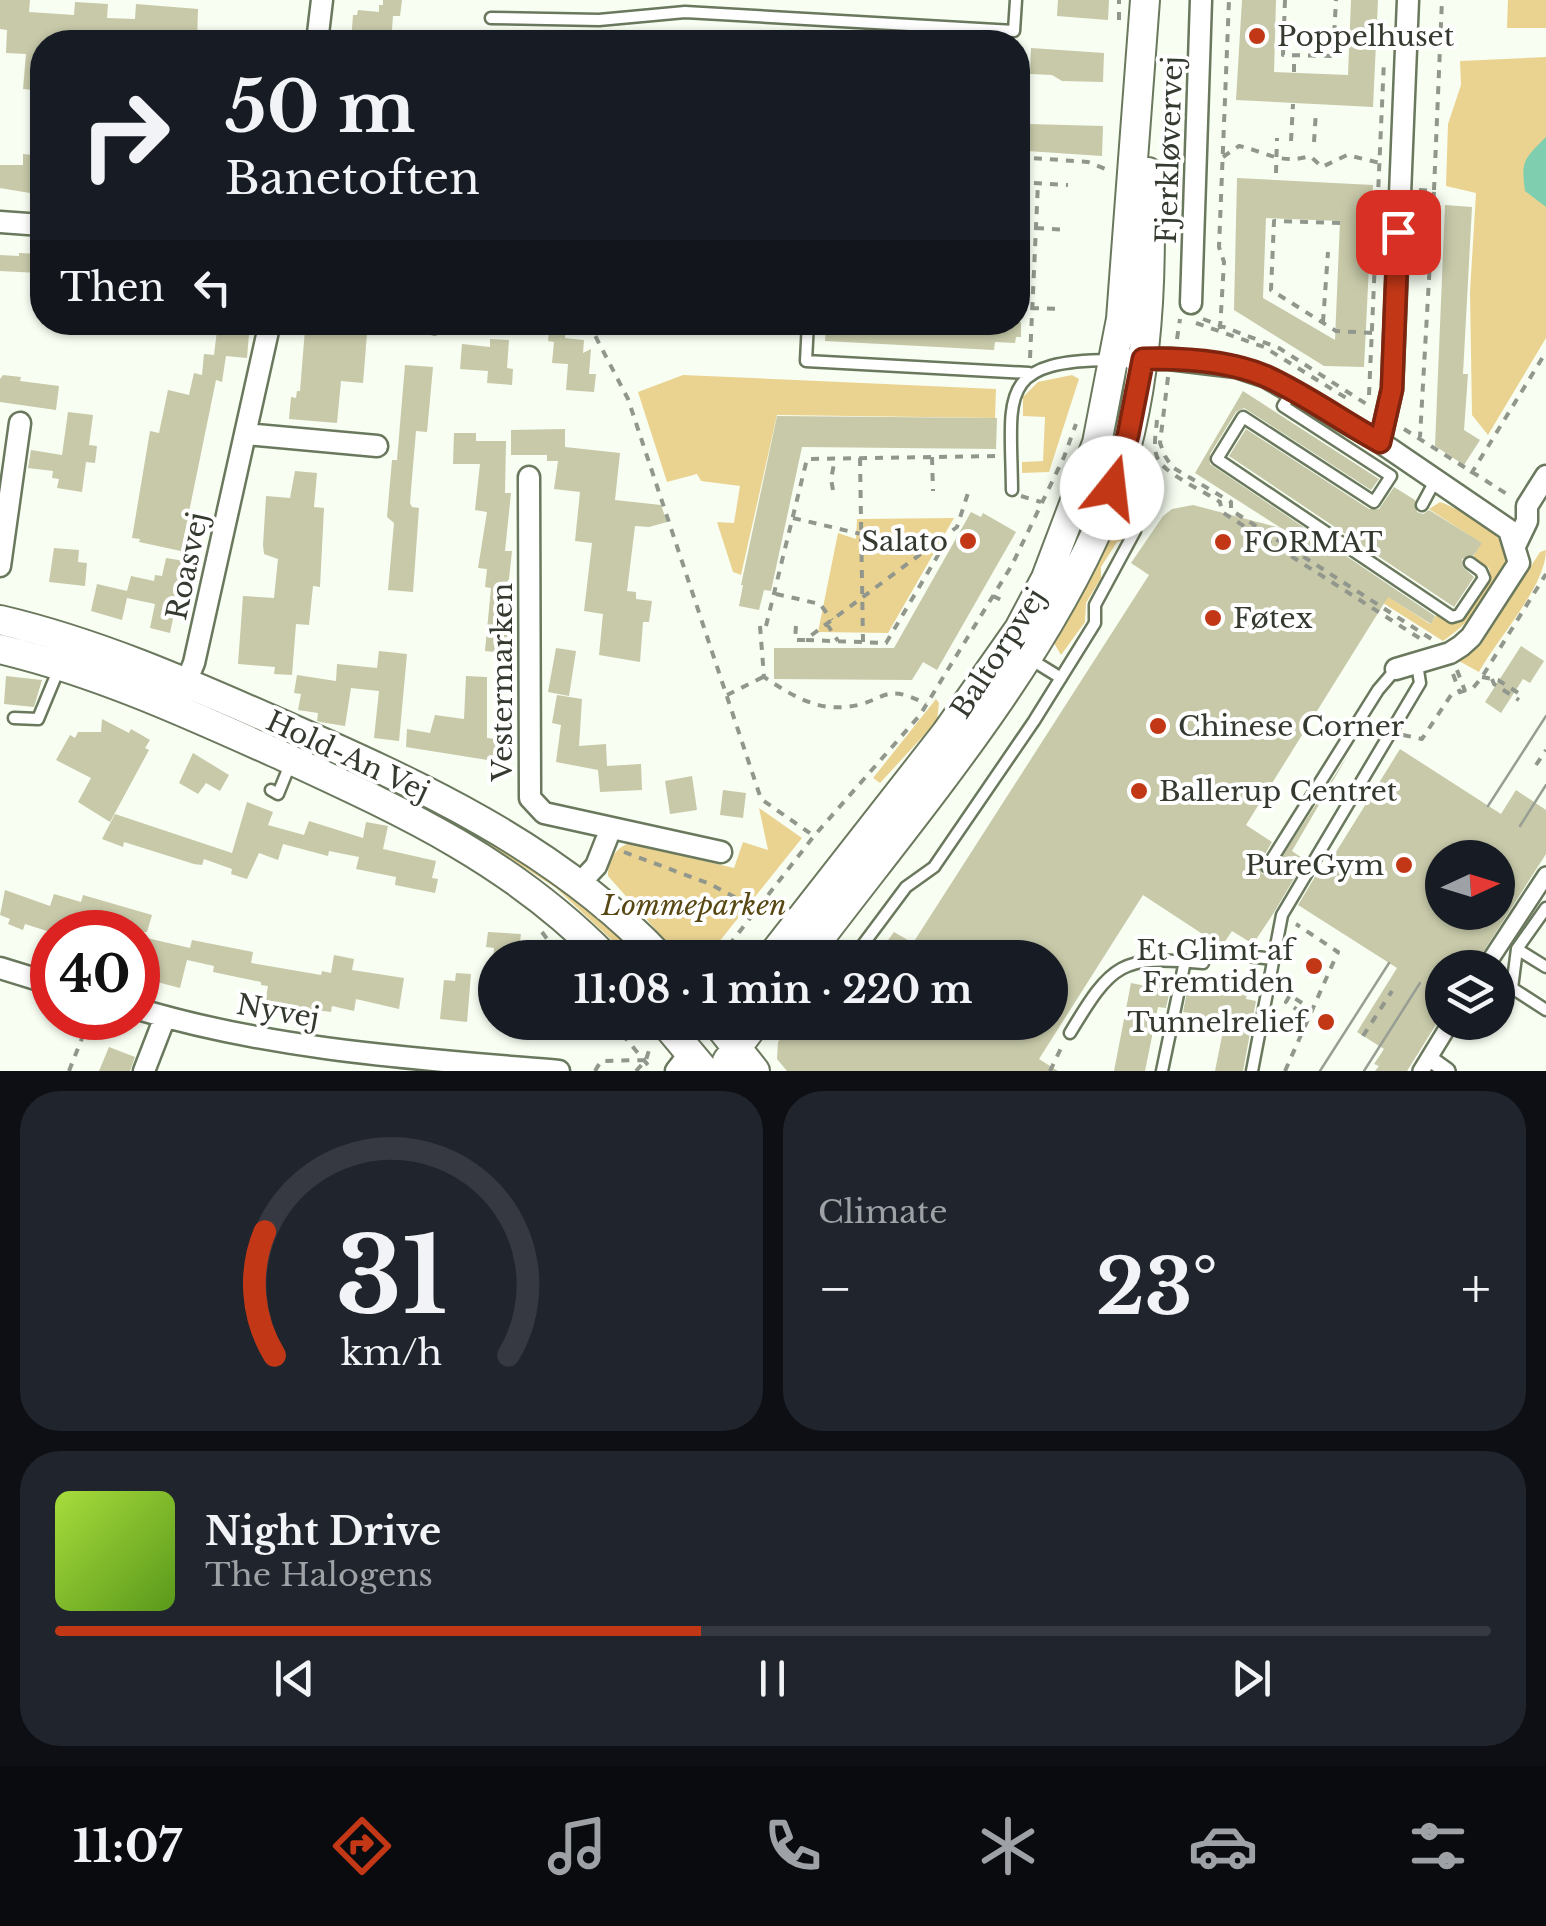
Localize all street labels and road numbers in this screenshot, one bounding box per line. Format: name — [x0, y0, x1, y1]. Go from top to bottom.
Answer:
street label: Fjerkløvervej — [1149, 56, 1190, 244]
street label: Roasvej — [159, 509, 216, 623]
street label: Baltorpvej — [943, 582, 1053, 725]
street label: Vestermarken — [485, 583, 520, 782]
street label: Hold-An Vej — [261, 703, 435, 809]
street label: Nyvej — [234, 987, 322, 1036]

